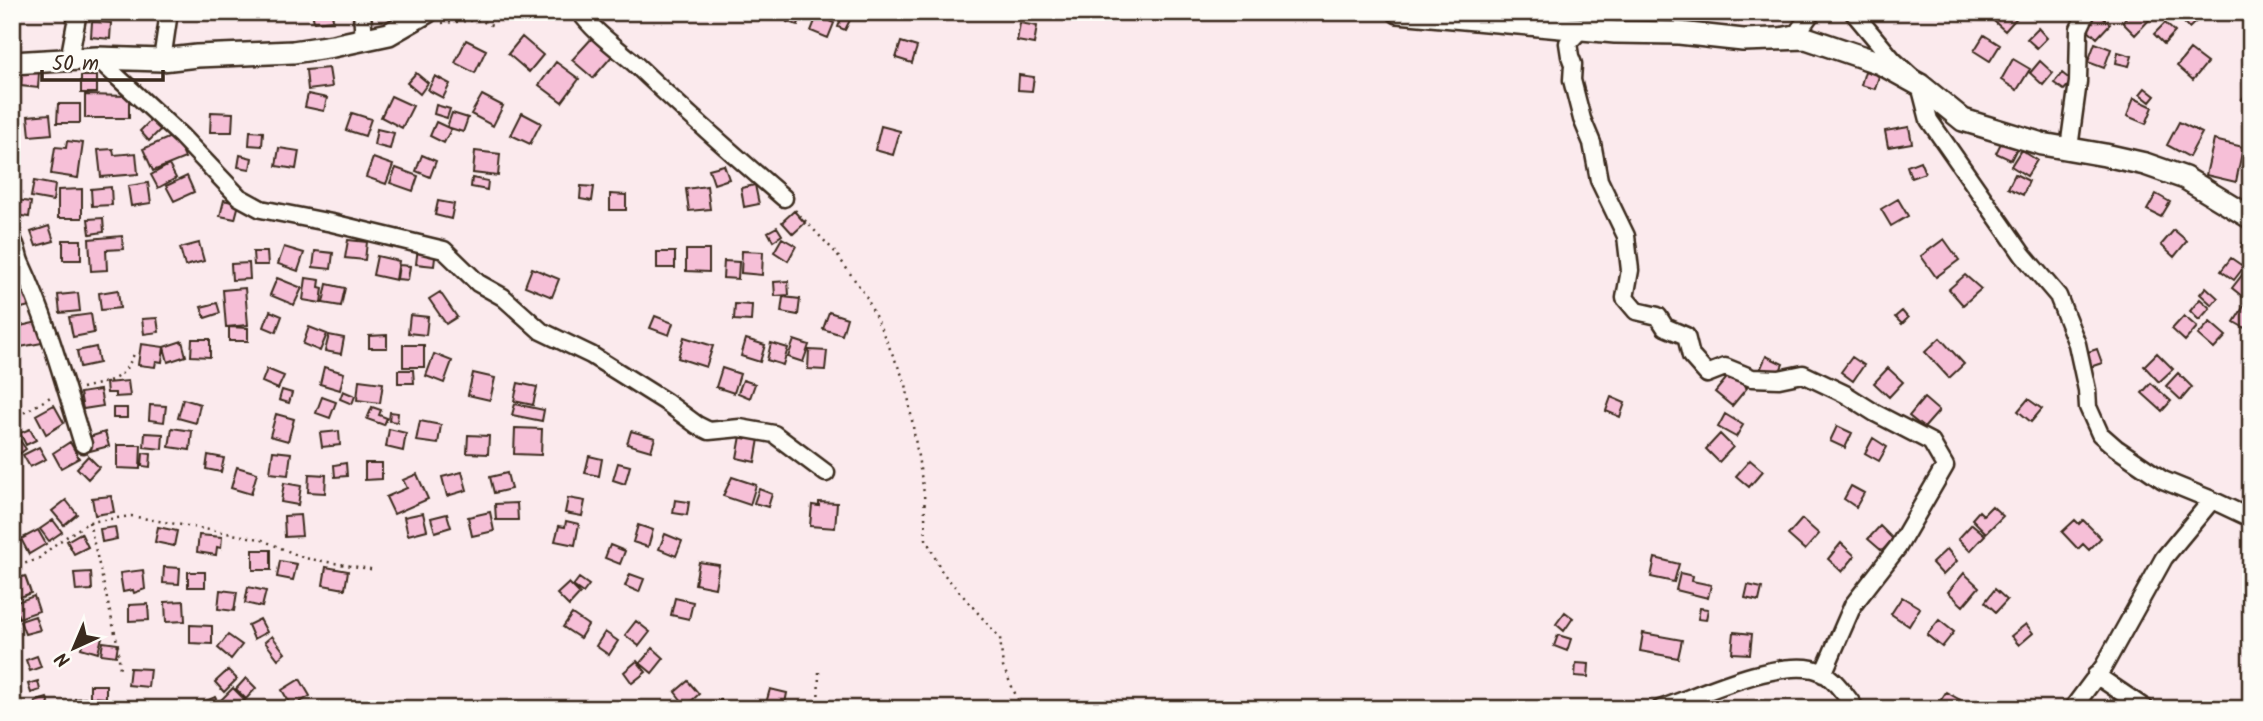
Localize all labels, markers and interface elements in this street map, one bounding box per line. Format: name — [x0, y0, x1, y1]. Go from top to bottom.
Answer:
scale bar — [42, 38, 163, 82]
text: 50 m — [52, 48, 99, 81]
north arrow — [38, 612, 108, 682]
text: N — [49, 644, 78, 674]

